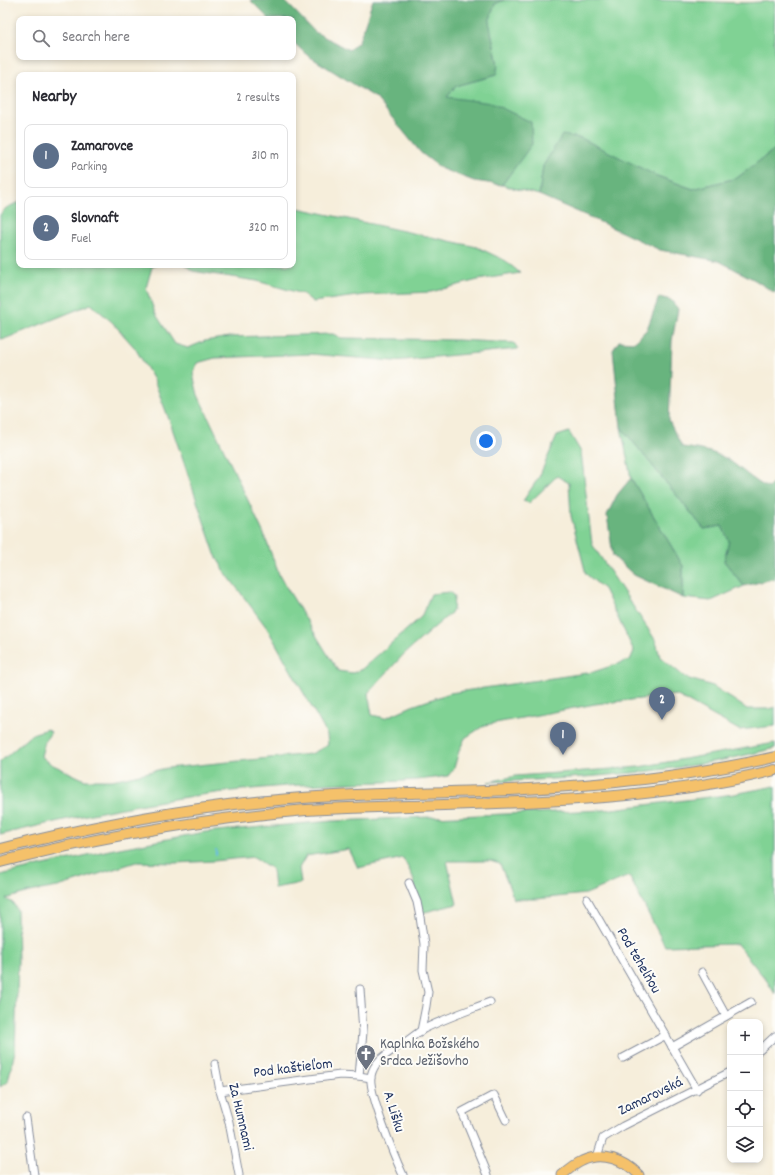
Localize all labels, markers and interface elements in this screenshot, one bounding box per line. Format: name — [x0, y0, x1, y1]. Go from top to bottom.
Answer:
search box — [16, 16, 296, 60]
icon: search — [30, 27, 52, 49]
text: Search here — [62, 27, 130, 49]
text: Nearby — [32, 86, 76, 110]
text: 2 results — [236, 89, 280, 108]
text: Zamarovce — [71, 136, 133, 158]
text: 1 — [45, 147, 47, 166]
text: 310 m — [251, 147, 279, 166]
text: Parking — [71, 158, 107, 177]
text: Slovnaft — [71, 208, 119, 230]
text: 2 — [43, 219, 49, 238]
text: 320 m — [249, 219, 279, 238]
text: Fuel — [71, 230, 91, 249]
your location — [476, 431, 496, 451]
pin: 2 — [649, 687, 675, 720]
pin: 1 — [550, 722, 576, 755]
street label: Pod tehelňou — [610, 924, 666, 998]
map controls — [727, 1019, 763, 1163]
button: + — [727, 1019, 763, 1055]
place label: Kaplnka Božského Srdca Ježišovho — [380, 1034, 480, 1073]
church icon: Kaplnka Božského Srdca Ježišovho — [355, 1043, 377, 1071]
street label: Pod kaštieľom — [252, 1053, 334, 1085]
button: − — [727, 1055, 763, 1091]
street label: Zamarovská — [615, 1072, 687, 1122]
street label: Za Humnami — [222, 1081, 258, 1153]
street label: A. Lišku — [376, 1089, 410, 1135]
button: locate — [727, 1091, 763, 1127]
button: layers — [727, 1127, 763, 1163]

